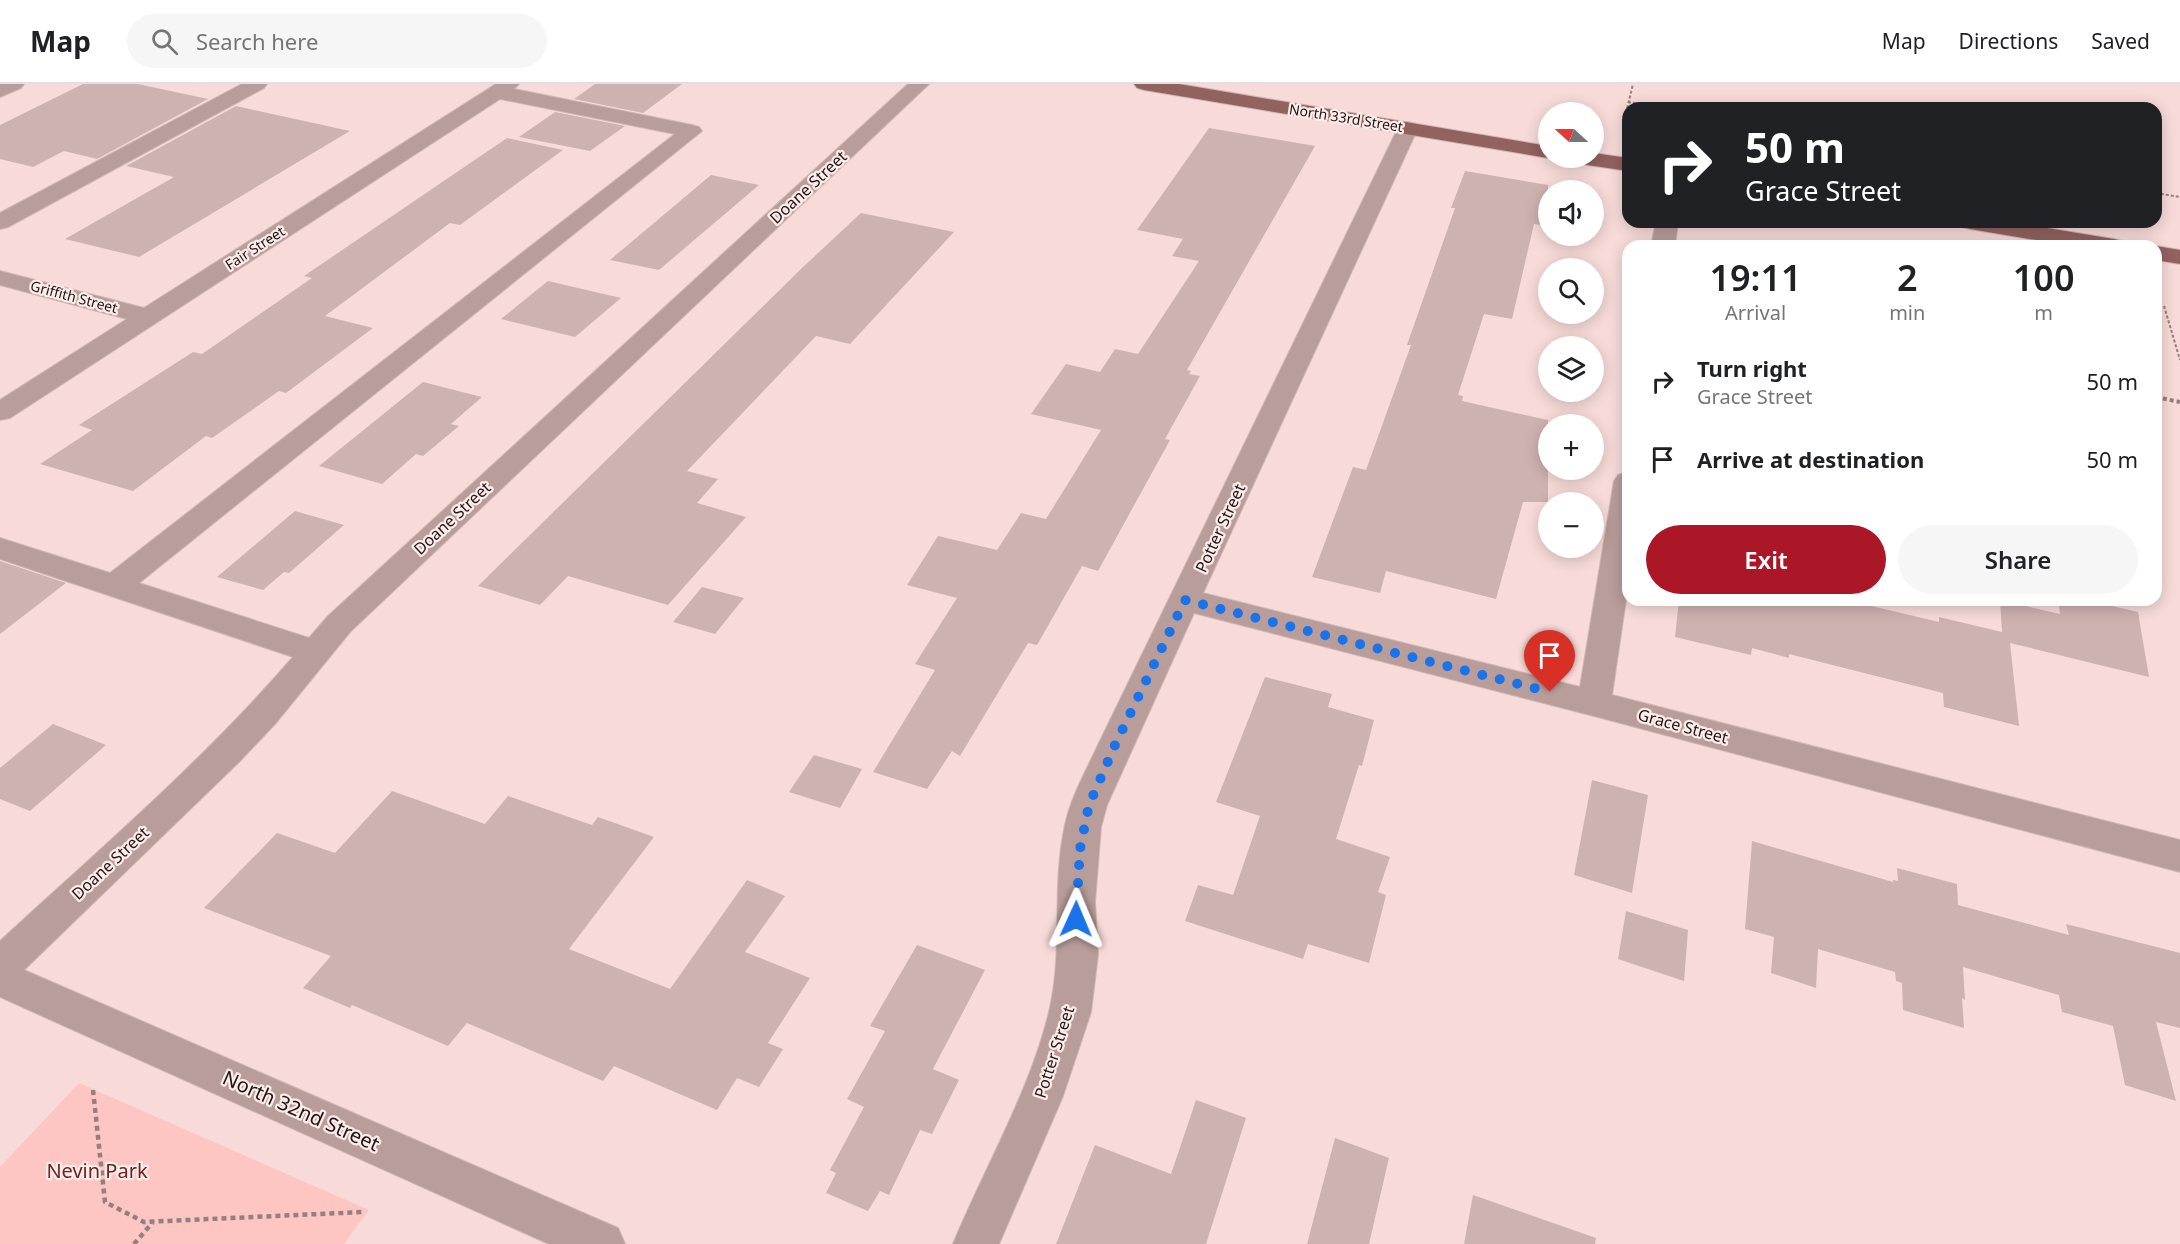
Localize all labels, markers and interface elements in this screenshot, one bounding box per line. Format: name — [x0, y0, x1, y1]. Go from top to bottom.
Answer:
search box — [127, 14, 547, 68]
text: Map — [30, 22, 91, 60]
icon: search — [148, 25, 181, 58]
text: Search here — [196, 26, 318, 56]
text: Map — [1882, 27, 1926, 55]
text: Directions — [1959, 27, 2058, 55]
text: Saved — [2091, 27, 2150, 55]
street label: North 33rd Street — [1288, 99, 1404, 136]
north arrow — [1538, 102, 1604, 168]
map controls — [1538, 102, 1604, 558]
text: 50 m — [1745, 118, 1845, 175]
icon: right — [1646, 126, 1724, 204]
street label: Doane Street — [765, 145, 852, 228]
text: Grace Street — [1745, 172, 1901, 209]
button: sound — [1538, 180, 1604, 246]
street label: Fair Street — [221, 221, 288, 274]
text: 19:11 — [1709, 253, 1802, 302]
text: 2 — [1897, 253, 1918, 302]
text: 100 — [2013, 253, 2075, 302]
button: search — [1538, 258, 1604, 324]
street label: Griffith Street — [29, 276, 120, 317]
text: Arrival — [1725, 299, 1786, 326]
text: min — [1889, 299, 1925, 326]
text: m — [2034, 299, 2053, 326]
button: layers — [1538, 336, 1604, 402]
text: Turn right — [1697, 353, 1807, 383]
icon: right — [1646, 365, 1679, 398]
text: 50 m — [2087, 366, 2138, 396]
text: Grace Street — [1697, 383, 1813, 410]
button: + — [1538, 414, 1604, 480]
icon: arrive — [1646, 443, 1679, 476]
text: Arrive at destination — [1697, 444, 1924, 474]
text: 50 m — [2087, 444, 2138, 474]
street label: Doane Street — [409, 476, 496, 559]
street label: Potter Street — [1190, 480, 1250, 576]
button: − — [1538, 492, 1604, 558]
button: Exit — [1646, 525, 1886, 594]
button: Share — [1898, 525, 2138, 594]
pin — [1524, 630, 1575, 692]
icon: arrive — [1533, 639, 1566, 672]
street label: Grace Street — [1636, 703, 1731, 749]
street label: Doane Street — [67, 821, 154, 904]
position arrow — [1044, 887, 1108, 951]
street label: Potter Street — [1029, 1003, 1079, 1101]
street label: North 32nd Street — [219, 1064, 384, 1157]
park label: Nevin Park — [46, 1157, 148, 1184]

